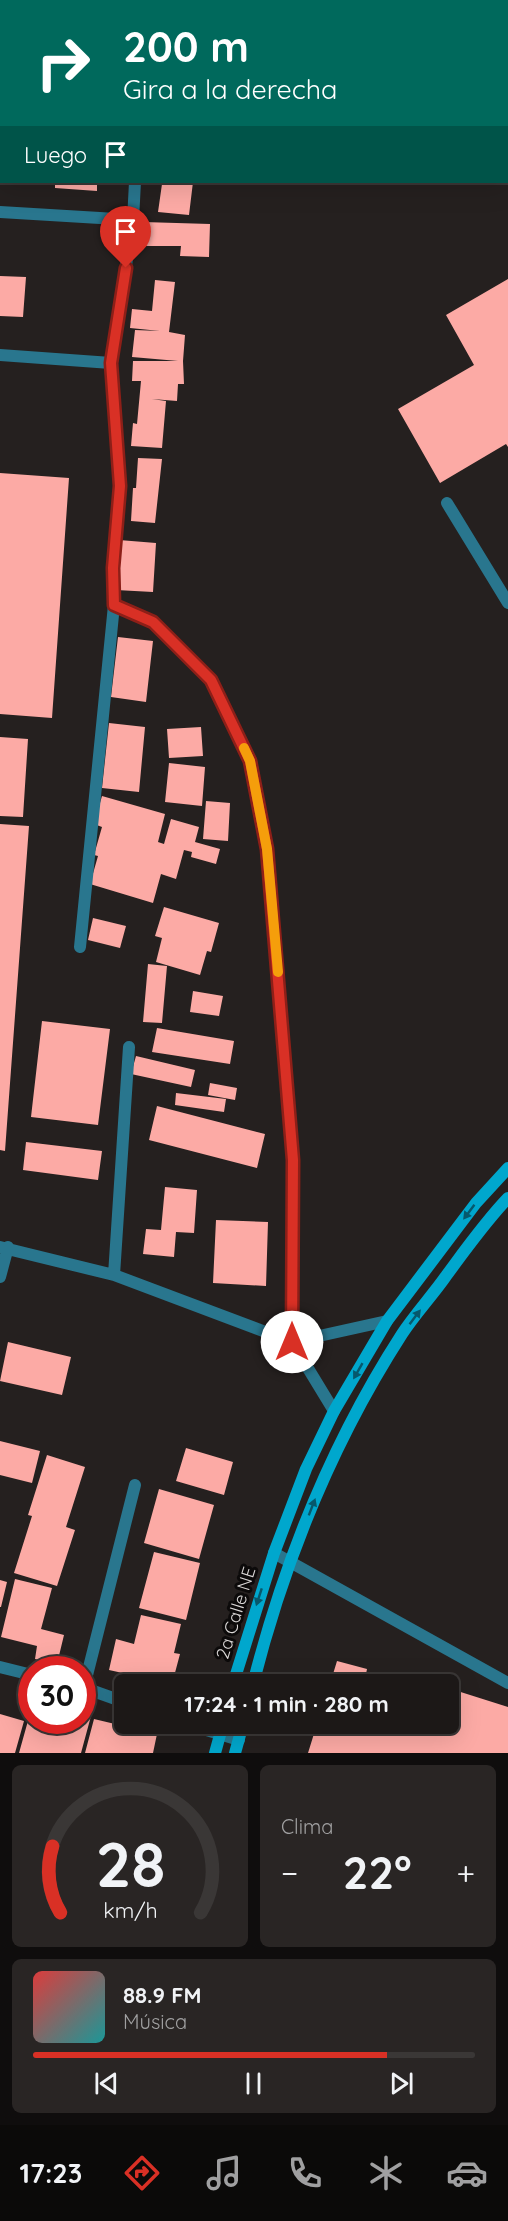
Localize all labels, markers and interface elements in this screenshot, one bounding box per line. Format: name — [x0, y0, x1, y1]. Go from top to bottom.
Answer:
text: 200 m — [123, 20, 249, 73]
icon: right — [24, 24, 102, 102]
text: Gira a la derecha — [123, 72, 337, 106]
icon: arrive — [99, 138, 132, 171]
text: Luego — [24, 141, 87, 169]
pin — [100, 206, 151, 268]
icon: arrive — [109, 215, 142, 248]
one-way arrow — [463, 1203, 475, 1219]
position arrow — [260, 1310, 324, 1374]
one-way arrow — [409, 1310, 421, 1326]
one-way arrow — [352, 1363, 363, 1379]
one-way arrow — [308, 1498, 318, 1516]
street label: 2a Calle NE — [211, 1564, 260, 1662]
one-way arrow — [254, 1588, 264, 1606]
speed limit sign: 30 — [18, 1656, 96, 1734]
text: 17:24 · 1 min · 280 m — [184, 1690, 389, 1718]
text: Clima — [281, 1814, 333, 1839]
text: 28 — [95, 1825, 165, 1903]
text: 22° — [343, 1844, 412, 1900]
text: − — [281, 1852, 298, 1893]
text: + — [456, 1852, 475, 1893]
text: km/h — [103, 1897, 157, 1923]
text: 88.9 FM — [123, 1981, 202, 2009]
text: Música — [123, 2009, 187, 2034]
icon: previous — [90, 2067, 123, 2100]
icon: pause — [237, 2067, 270, 2100]
icon: next — [385, 2067, 418, 2100]
icon: directions — [121, 2152, 163, 2194]
icon: music — [203, 2152, 245, 2194]
icon: phone — [284, 2152, 326, 2194]
icon: climate — [365, 2152, 407, 2194]
icon: car — [446, 2152, 488, 2194]
text: 17:23 — [20, 2156, 82, 2190]

